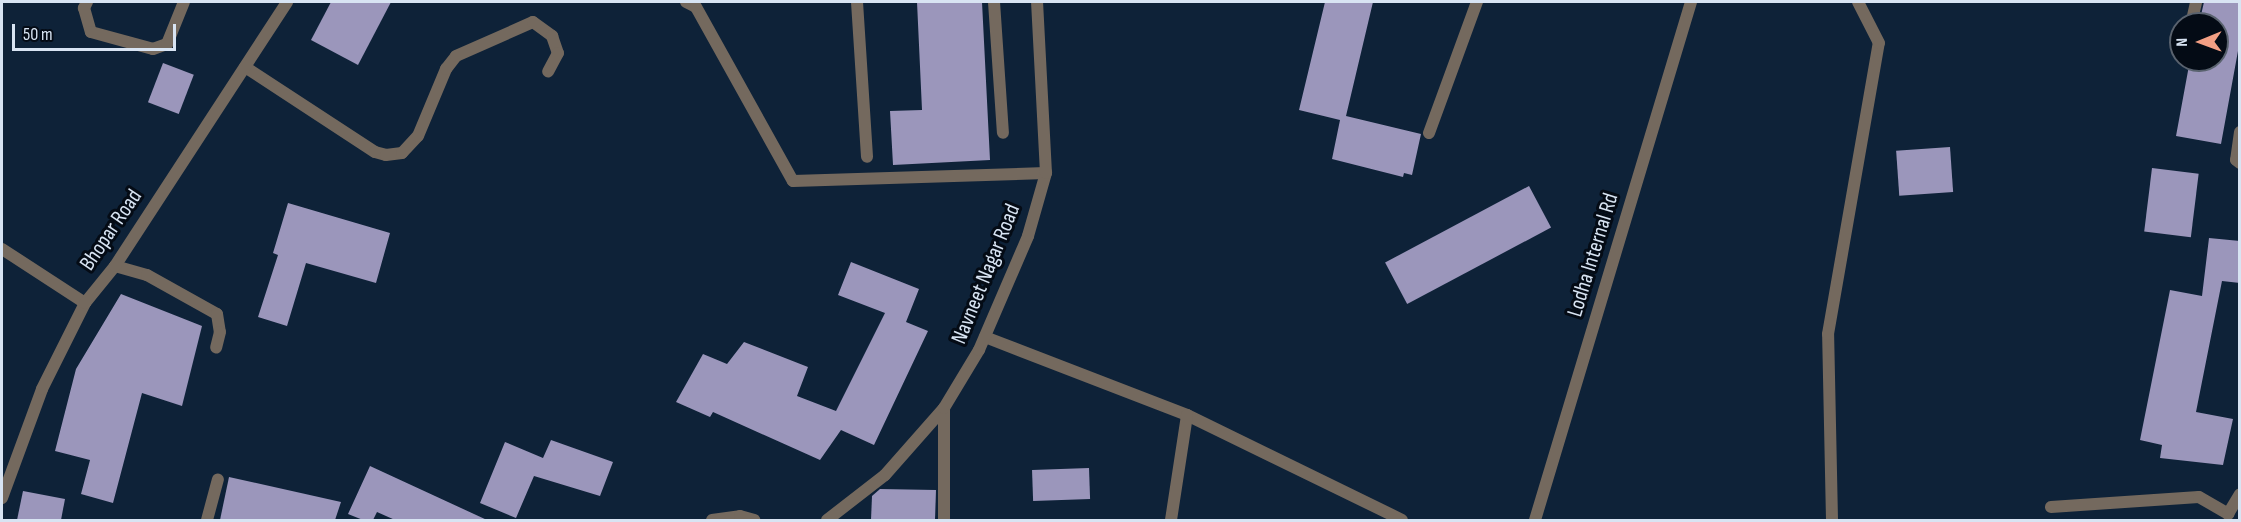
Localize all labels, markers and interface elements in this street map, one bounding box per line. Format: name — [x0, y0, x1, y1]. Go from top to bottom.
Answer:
scale bar — [15, 12, 178, 50]
north arrow — [2169, 12, 2229, 72]
text: 50 m — [23, 24, 53, 45]
text: N — [2173, 38, 2192, 47]
street label: Bhopar Road — [74, 184, 148, 276]
street label: Lodha Internal Rd — [1562, 190, 1624, 320]
street label: Navneet Nagar Road — [946, 200, 1026, 348]

